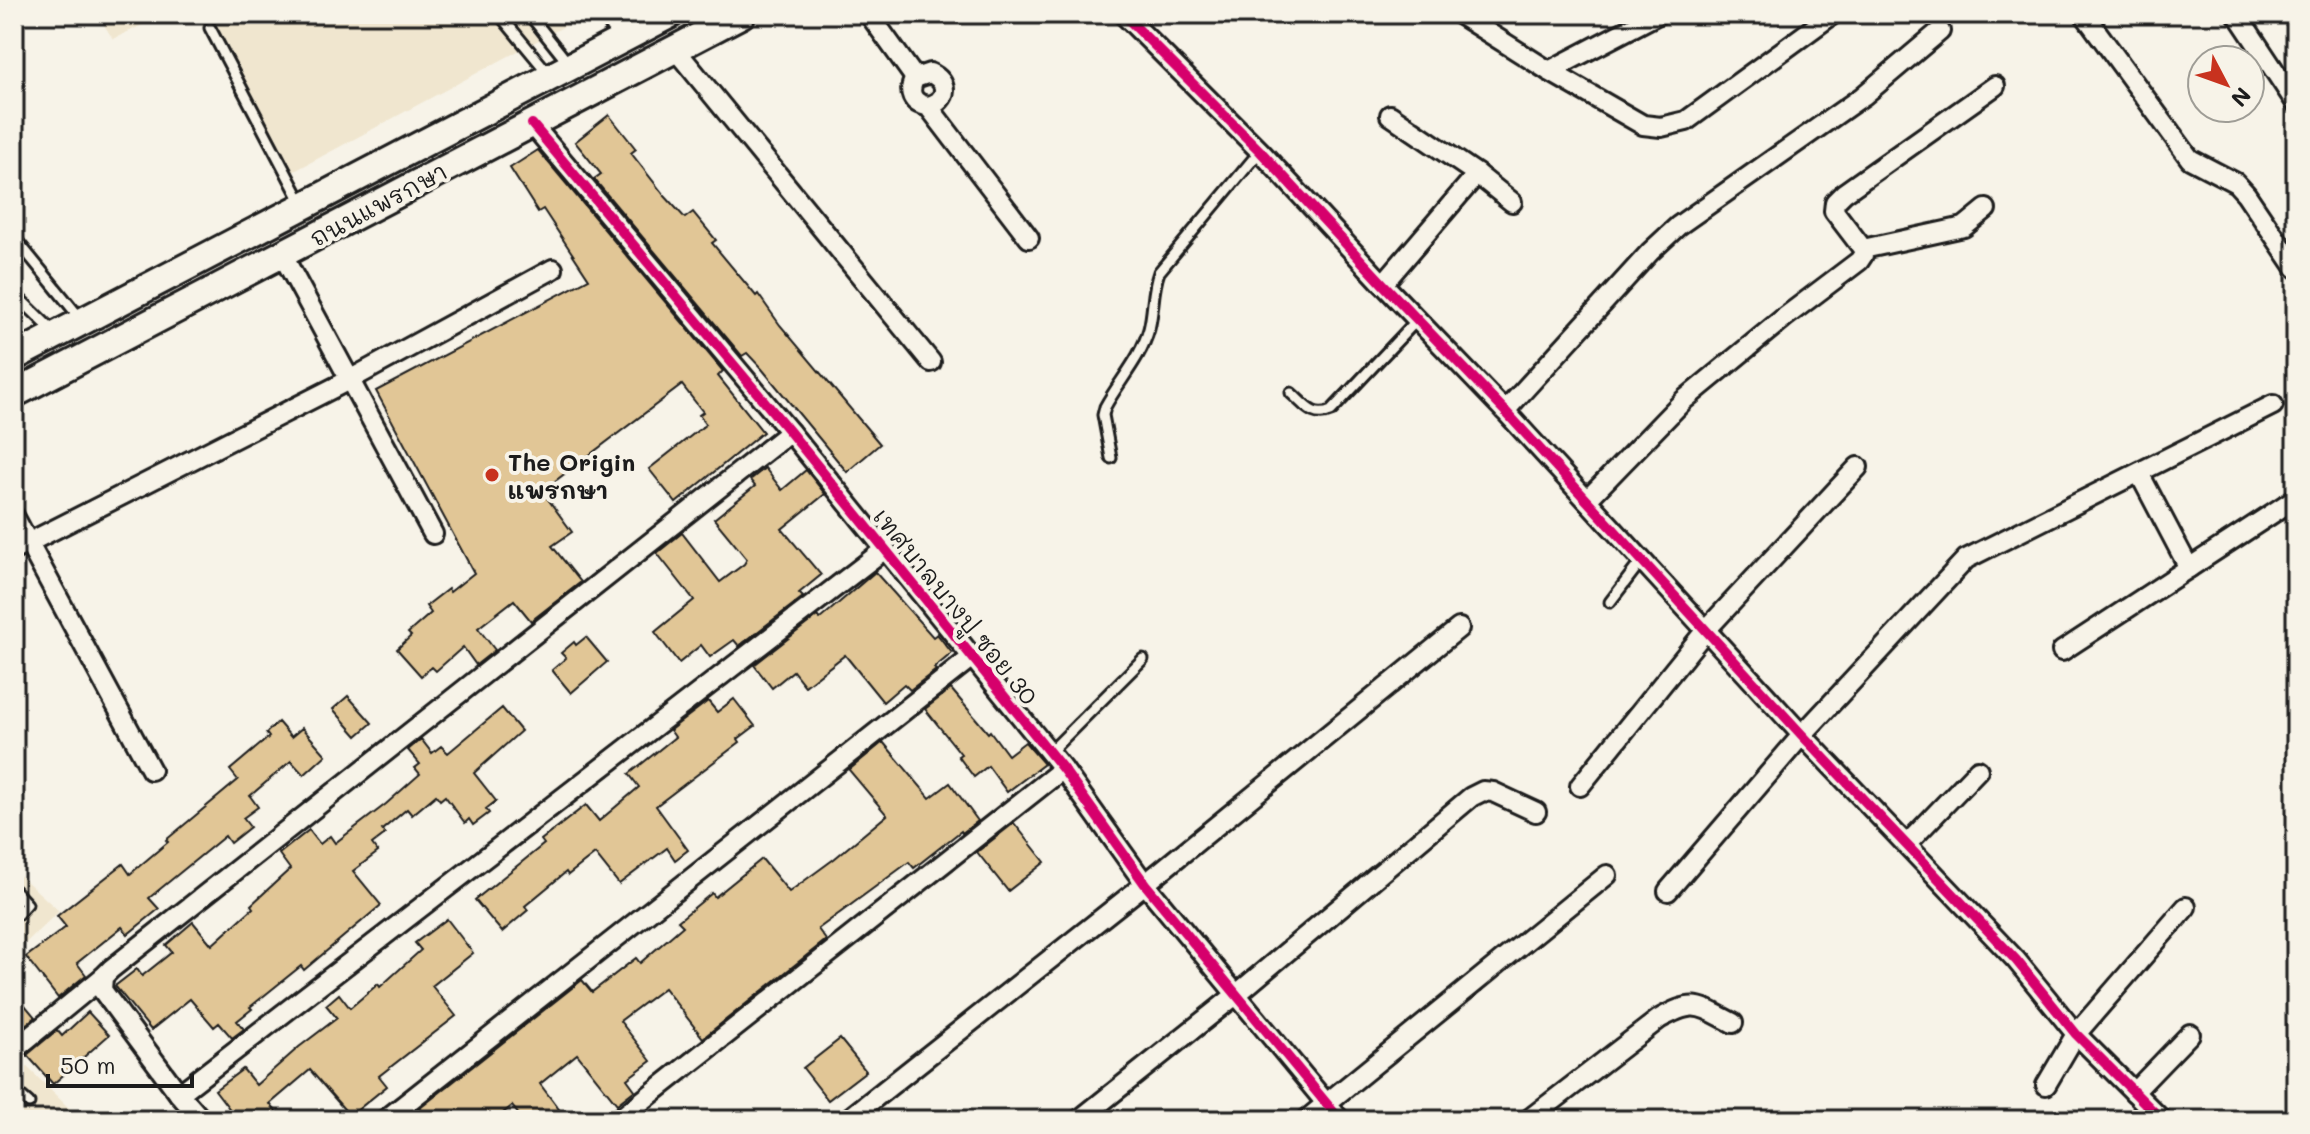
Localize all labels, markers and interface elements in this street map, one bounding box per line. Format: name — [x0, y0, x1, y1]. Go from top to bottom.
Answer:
north arrow — [2186, 44, 2266, 124]
text: N — [2225, 82, 2258, 113]
street label: ถนนแพรกษา — [304, 155, 452, 253]
place label: The Origin แพรกษา — [508, 446, 635, 505]
marker: The Origin แพรกษา — [483, 466, 501, 484]
street label: เทศบาลบางปู ซอย 30 — [864, 501, 1045, 713]
scale bar — [48, 1038, 192, 1088]
text: 50 m — [60, 1049, 116, 1080]

